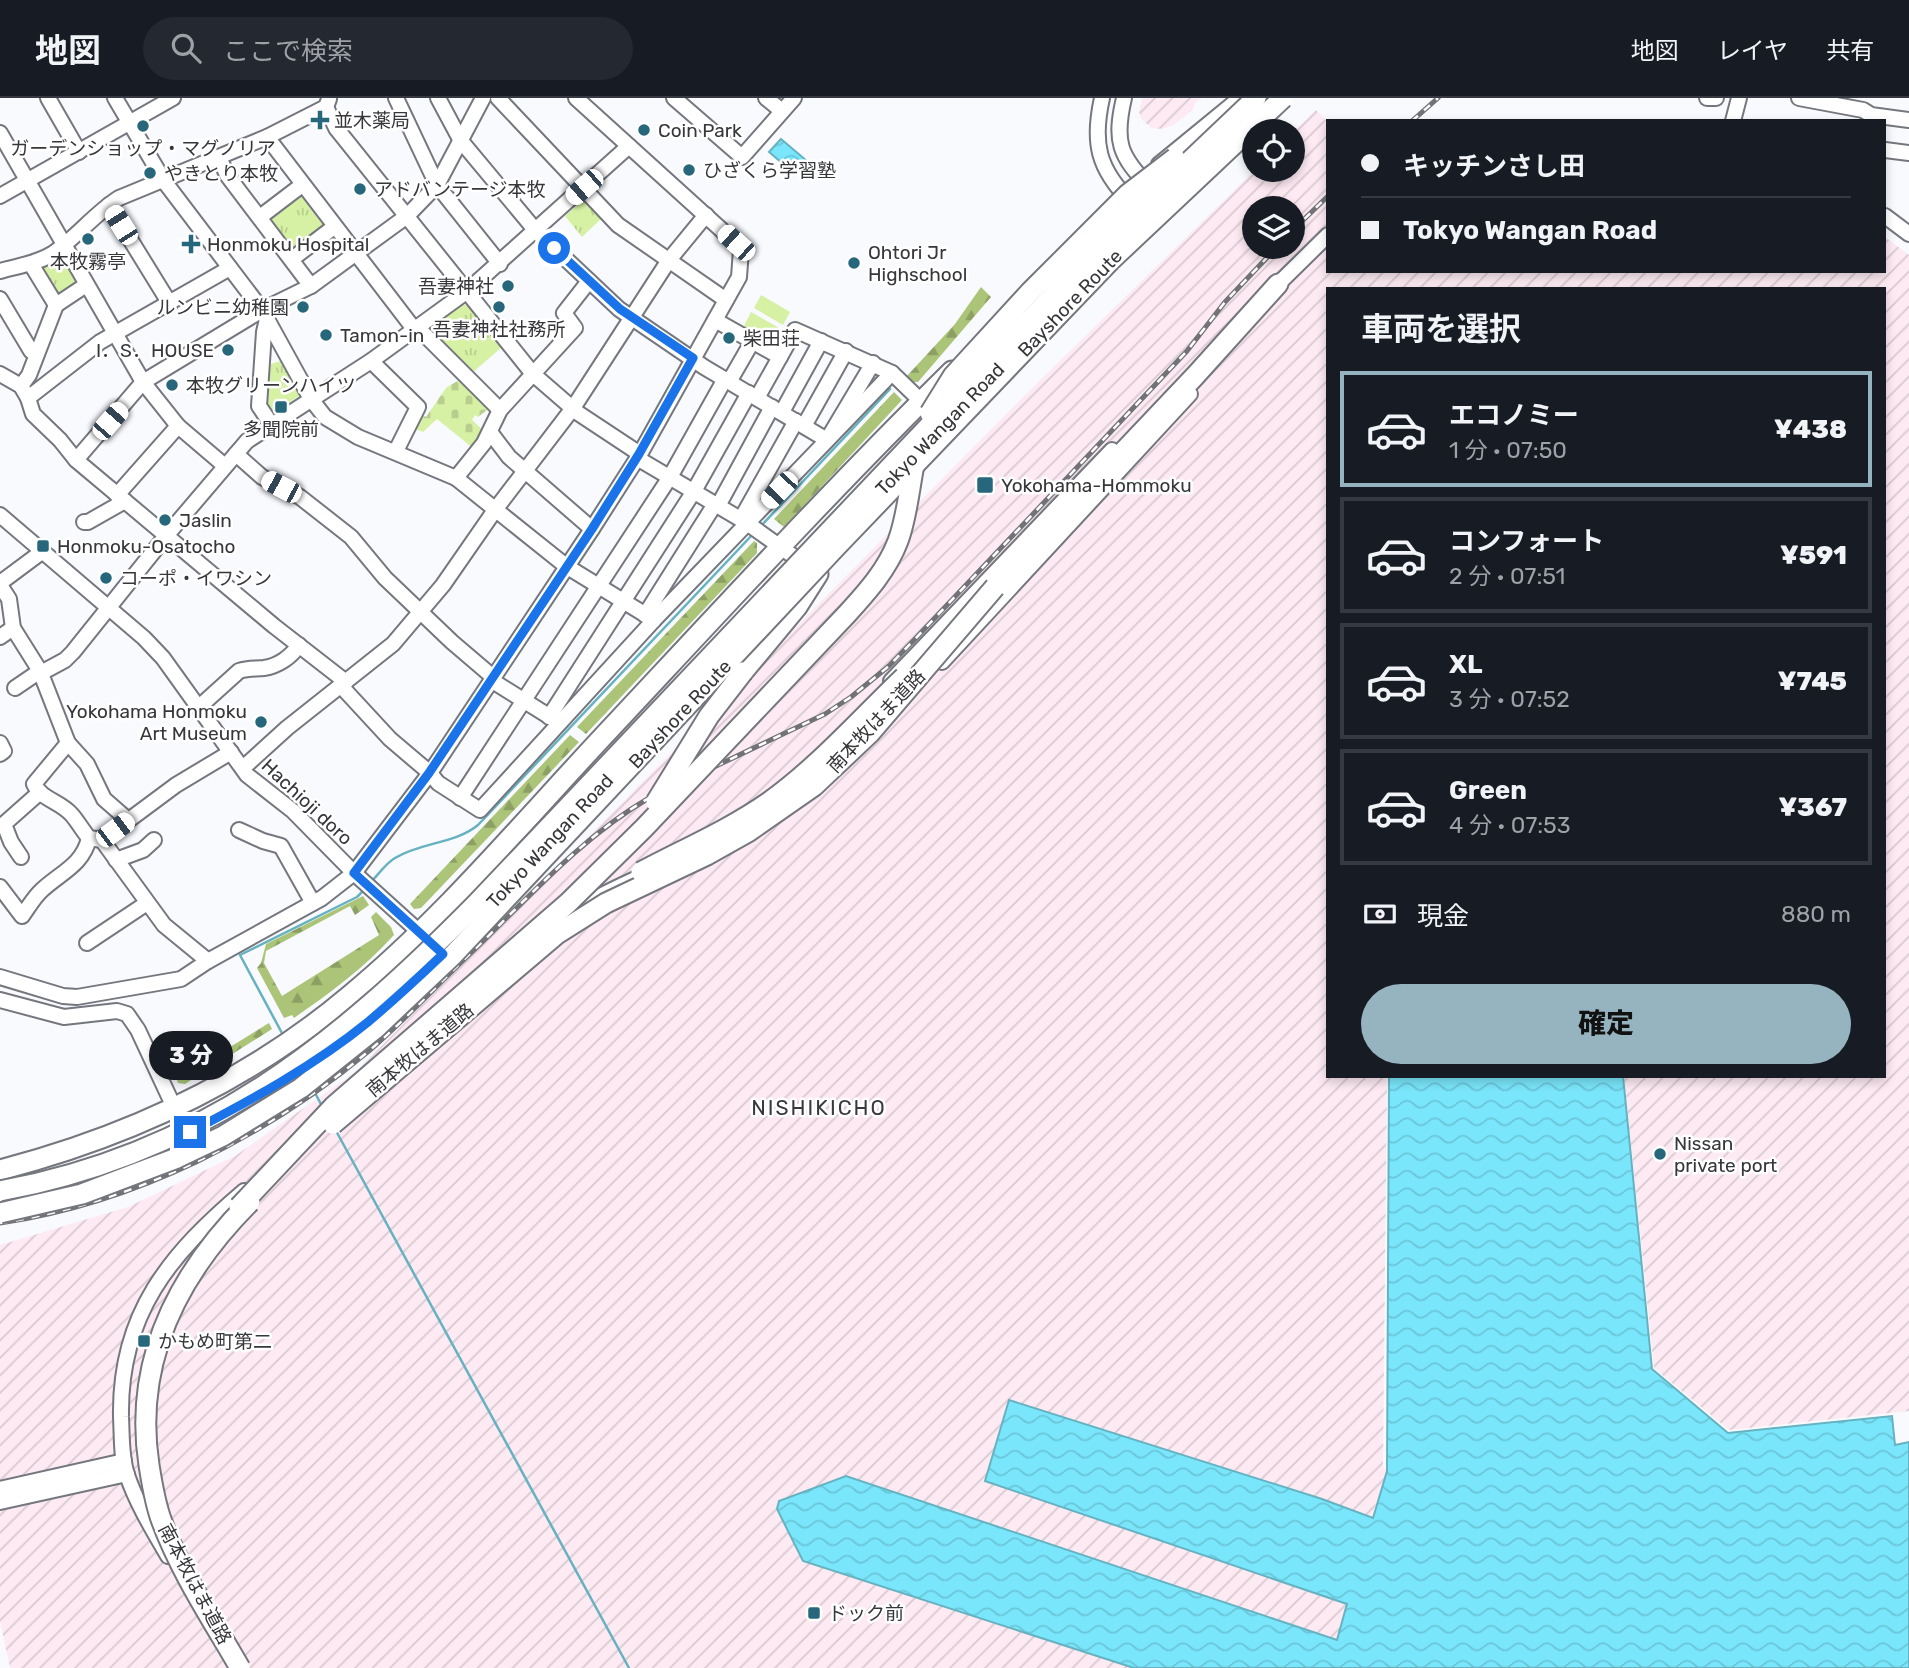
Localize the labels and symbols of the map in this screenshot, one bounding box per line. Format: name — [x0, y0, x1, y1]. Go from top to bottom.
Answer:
place label: 並木薬局 — [334, 109, 410, 132]
marker: 並木薬局 — [312, 112, 328, 128]
marker: ガーデンショップ・マグノリア — [135, 118, 151, 134]
place label: Coin Park — [658, 119, 742, 142]
marker: Coin Park — [636, 122, 652, 138]
place label: ガーデンショップ・マグノリア — [10, 137, 276, 160]
place label: ひざくら学習塾 — [703, 159, 836, 182]
place label: やきとり本牧 — [164, 162, 278, 185]
marker: ひざくら学習塾 — [681, 162, 697, 178]
marker: やきとり本牧 — [142, 165, 158, 181]
car — [562, 165, 607, 209]
place label: アドバンテージ本牧 — [374, 178, 546, 201]
marker: アドバンテージ本牧 — [352, 181, 368, 197]
car — [101, 202, 142, 248]
car — [714, 221, 759, 265]
marker: 本牧霧亭 — [80, 231, 96, 247]
route start — [538, 232, 570, 264]
place label: Honmoku Hospital — [207, 233, 369, 256]
marker: Honmoku Hospital — [181, 234, 201, 254]
place label: Ohtori Jr Highschool — [868, 241, 967, 286]
street label: Bayshore Route — [1013, 245, 1127, 361]
place label: 本牧霧亭 — [50, 250, 126, 273]
marker: Ohtori Jr Highschool — [846, 255, 862, 271]
place label: 吾妻神社 — [418, 275, 494, 298]
marker: 吾妻神社 — [500, 278, 516, 294]
place label: ルンビニ幼稚園 — [156, 296, 289, 319]
marker: ルンビニ幼稚園 — [295, 299, 311, 315]
marker: 吾妻神社社務所 — [491, 299, 507, 315]
place label: 吾妻神社社務所 — [432, 318, 566, 341]
place label: Tamon-in — [340, 324, 424, 347]
marker: Tamon-in — [318, 327, 334, 343]
place label: 柴田荘 — [743, 327, 800, 350]
marker: 柴田荘 — [721, 330, 737, 346]
place label: I．S．HOUSE — [96, 339, 214, 362]
marker: I．S．HOUSE — [220, 342, 236, 358]
street label: Tokyo Wangan Road — [871, 358, 1009, 500]
place label: 本牧グリーンハイツ — [186, 374, 356, 397]
marker: 本牧グリーンハイツ — [164, 377, 180, 393]
car — [89, 398, 132, 444]
marker: 多聞院前 — [273, 399, 289, 415]
place label: 多聞院前 — [243, 418, 319, 441]
car — [258, 468, 305, 506]
car — [757, 468, 802, 512]
place label: Yokohama-Hommoku — [1001, 474, 1192, 497]
marker: Yokohama-Hommoku — [975, 475, 995, 495]
place label: Jaslin — [179, 509, 232, 532]
marker: Jaslin — [157, 512, 173, 528]
place label: Honmoku-Osatocho — [57, 535, 235, 558]
marker: Honmoku-Osatocho — [35, 538, 51, 554]
place label: コーポ・イワシン — [120, 567, 272, 590]
marker: コーポ・イワシン — [98, 570, 114, 586]
street label: Bayshore Route — [624, 655, 736, 773]
street label: 南本牧はま道路 — [822, 665, 930, 777]
place label: Yokohama Honmoku Art Museum — [66, 700, 247, 745]
marker: Yokohama Honmoku Art Museum — [253, 714, 269, 730]
street label: Hachioji doro — [257, 754, 357, 850]
street label: Tokyo Wangan Road — [482, 769, 618, 913]
car — [92, 809, 139, 851]
street label: 南本牧はま道路 — [362, 998, 478, 1102]
callout: 3 分 — [148, 1030, 232, 1080]
district label: NISHIKICHO — [751, 1095, 887, 1120]
route end — [174, 1116, 206, 1148]
place label: Nissan private port — [1674, 1132, 1778, 1177]
marker: Nissan private port — [1652, 1146, 1668, 1162]
place label: かもめ町第二 — [158, 1330, 272, 1353]
marker: かもめ町第二 — [136, 1333, 152, 1349]
street label: 南本牧はま道路 — [154, 1520, 236, 1648]
place label: ドック前 — [828, 1602, 904, 1625]
marker: ドック前 — [806, 1605, 822, 1621]

